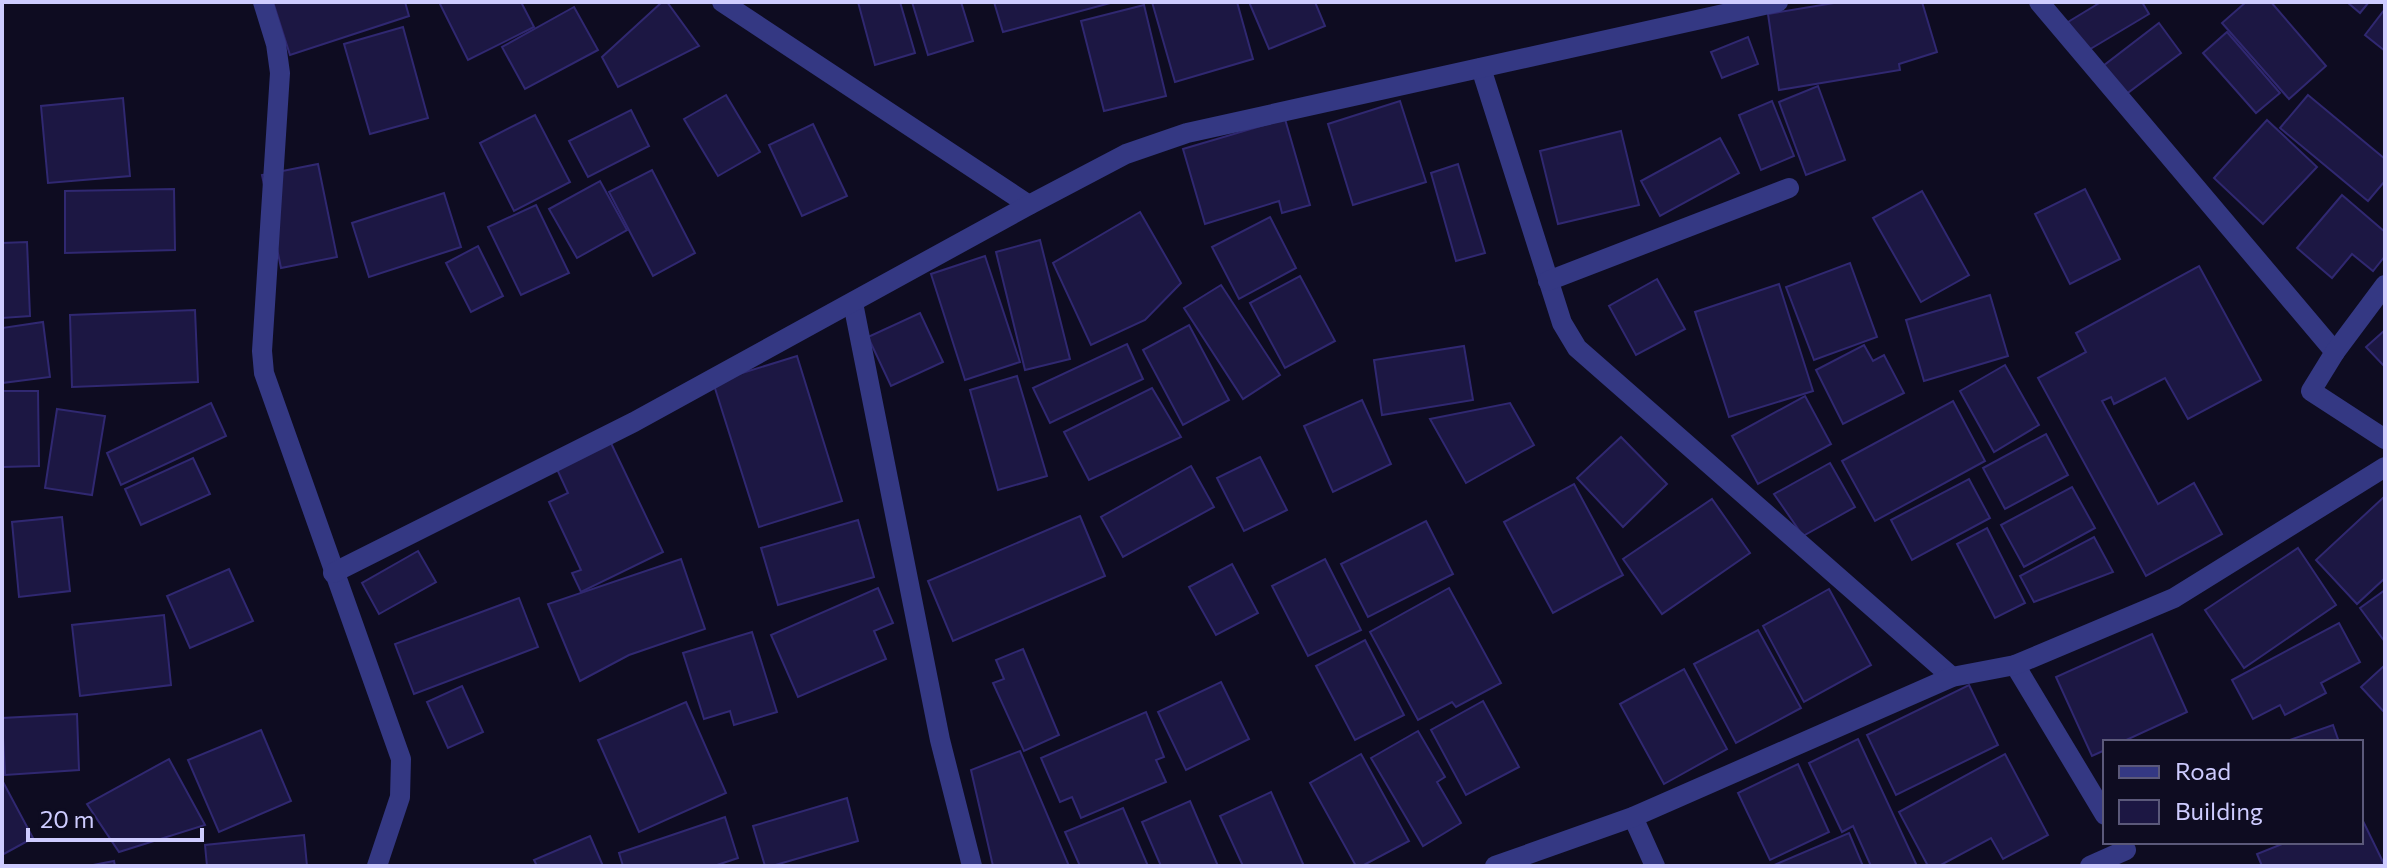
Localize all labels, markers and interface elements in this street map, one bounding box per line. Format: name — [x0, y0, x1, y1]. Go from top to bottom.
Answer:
legend — [2103, 740, 2363, 844]
text: Road — [2175, 756, 2231, 785]
scale bar — [28, 792, 202, 842]
text: Building — [2175, 796, 2263, 825]
text: 20 m — [40, 804, 94, 833]

